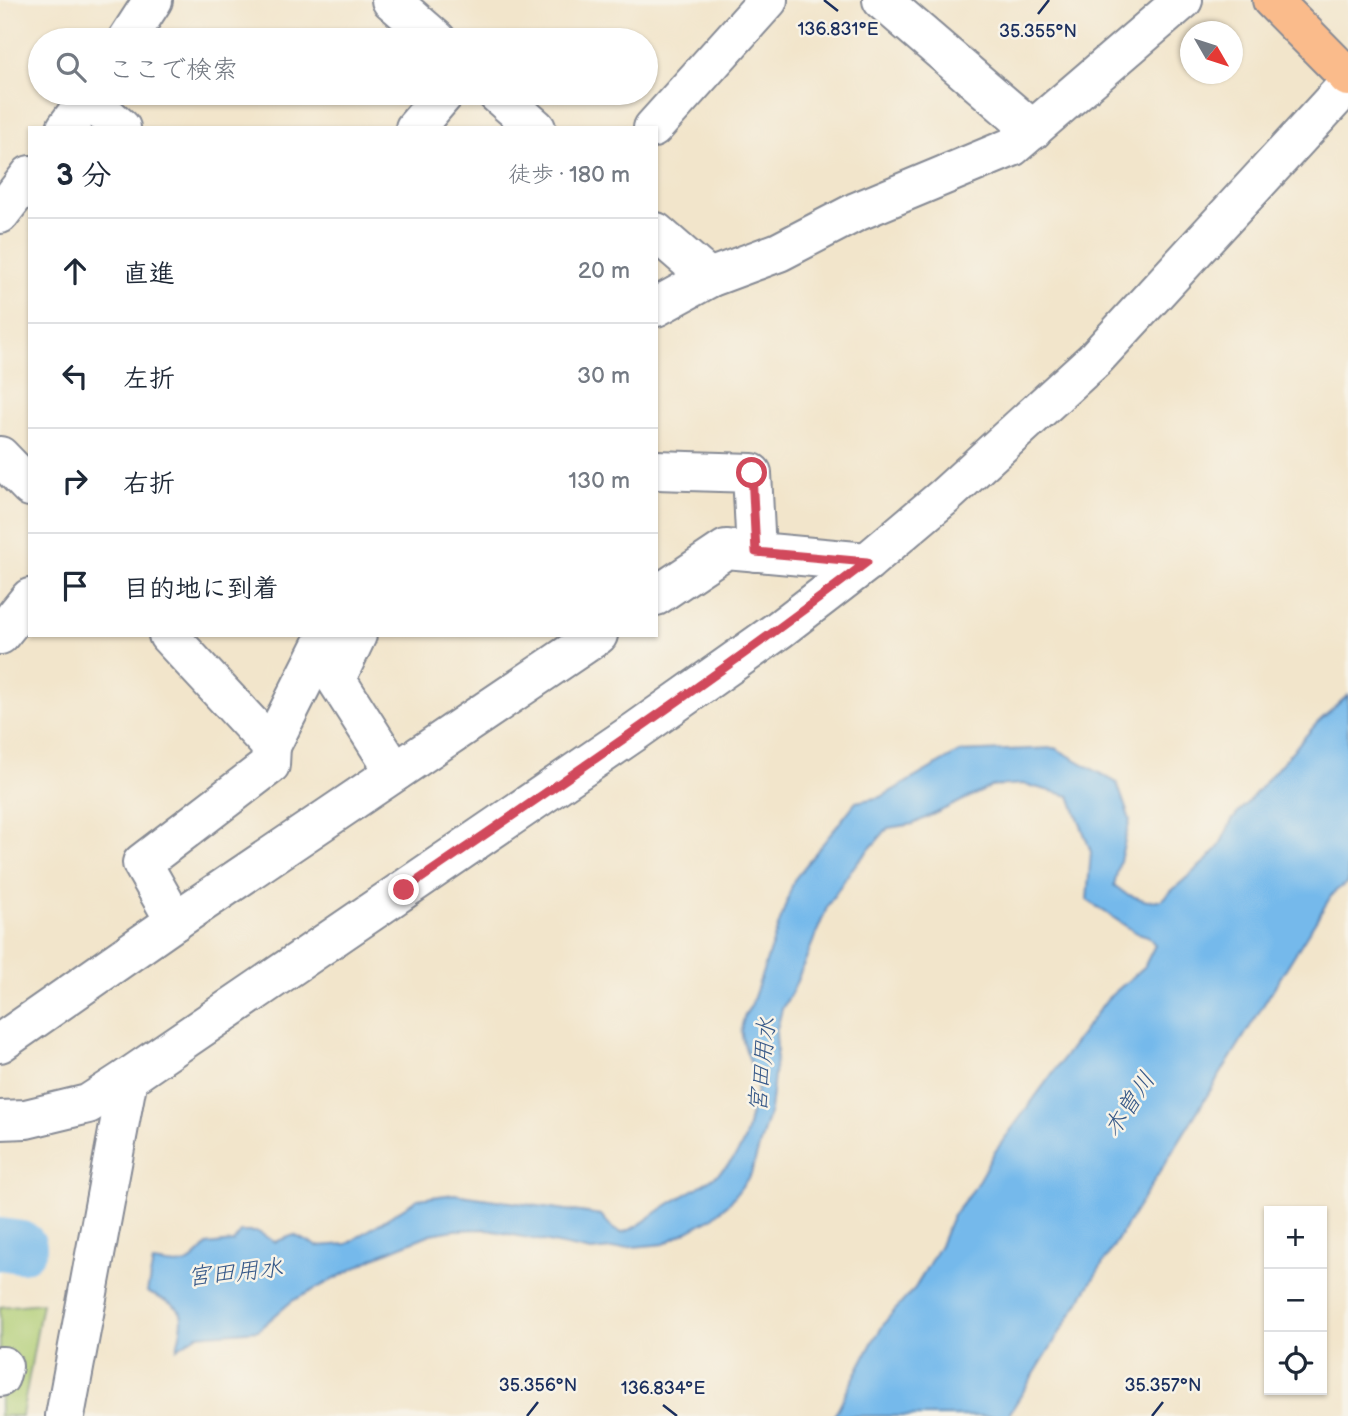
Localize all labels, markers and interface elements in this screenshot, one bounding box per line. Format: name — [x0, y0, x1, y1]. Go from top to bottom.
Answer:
text: 136.831°E — [797, 19, 879, 40]
text: 35.355°N — [999, 21, 1077, 42]
north arrow — [1180, 21, 1243, 84]
search box — [28, 28, 658, 105]
icon: search — [52, 48, 90, 86]
text: ここで検索 — [108, 55, 238, 86]
text: 3 分 — [56, 158, 112, 194]
text: 徒歩 · 180 m — [508, 161, 630, 189]
icon: ahead — [56, 252, 94, 290]
text: 20 m — [578, 257, 630, 285]
text: 直進 — [123, 259, 175, 290]
icon: left — [56, 357, 94, 395]
text: 30 m — [577, 362, 630, 390]
text: 左折 — [123, 364, 175, 395]
route start — [736, 457, 767, 488]
icon: right — [56, 462, 94, 500]
text: 130 m — [568, 467, 630, 495]
text: 右折 — [123, 469, 175, 500]
icon: arrive — [56, 567, 94, 605]
text: 目的地に到着 — [123, 574, 279, 605]
route end — [388, 874, 419, 905]
water label: 宮田用水 — [743, 1016, 782, 1114]
water label: 木曽川 — [1097, 1066, 1162, 1142]
map controls — [1264, 1206, 1327, 1395]
button: + — [1264, 1206, 1327, 1269]
water label: 宮田用水 — [186, 1253, 284, 1292]
button: − — [1264, 1269, 1327, 1332]
button: locate — [1264, 1332, 1327, 1395]
text: 35.356°N — [499, 1375, 577, 1396]
text: 35.357°N — [1125, 1375, 1201, 1396]
text: 136.834°E — [621, 1378, 705, 1399]

